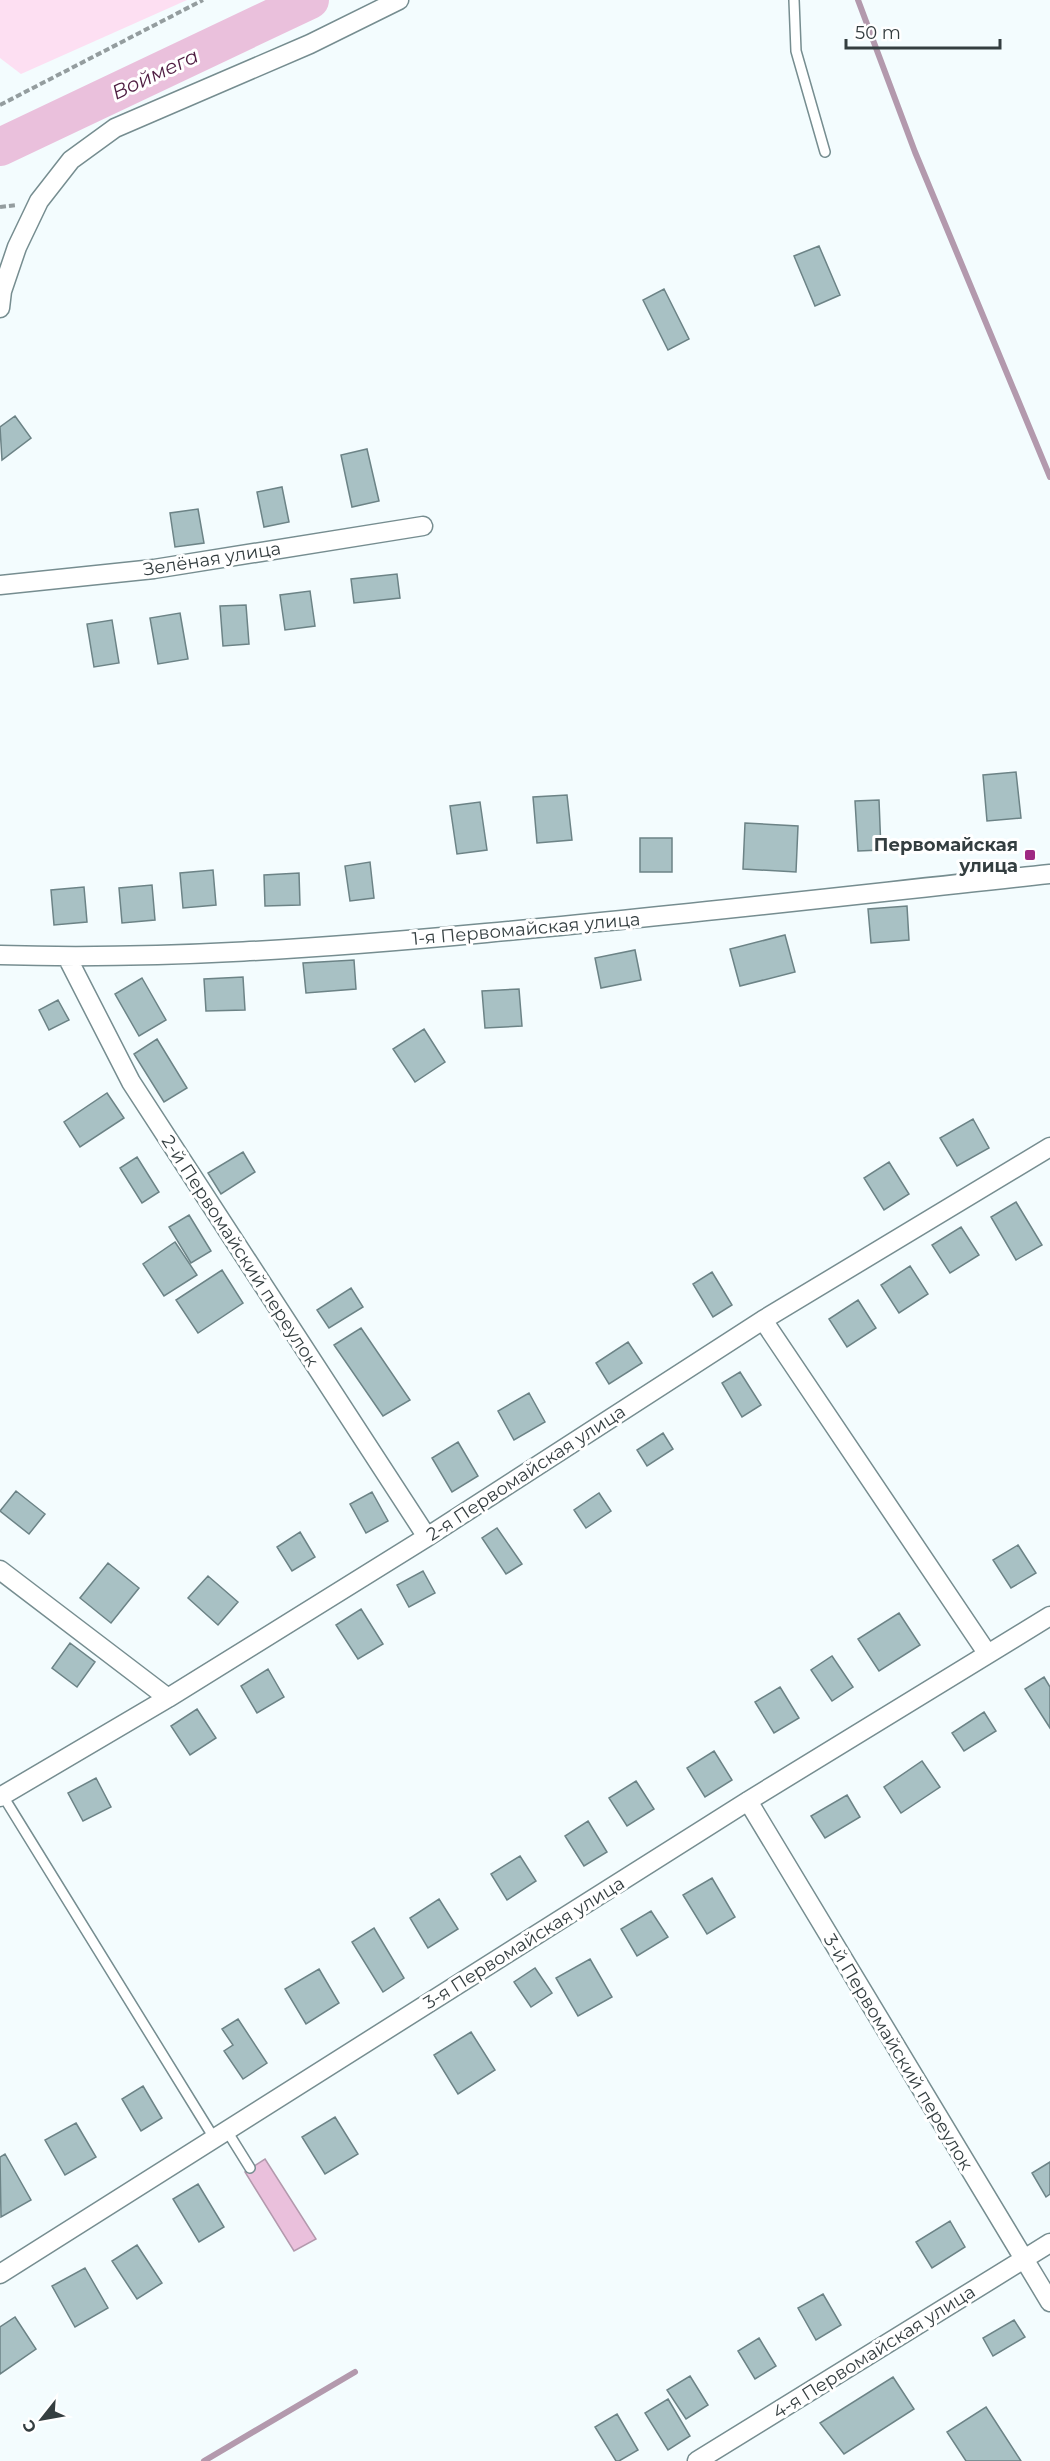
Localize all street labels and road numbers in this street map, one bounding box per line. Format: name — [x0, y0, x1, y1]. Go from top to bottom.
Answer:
street label: Зелёная улица — [142, 537, 282, 581]
street label: 1-я Первомайская улица — [411, 908, 641, 950]
street label: 2-й Первомайский переулок — [157, 1131, 323, 1371]
street label: 2-я Первомайская улица — [422, 1400, 630, 1546]
street label: 3-я Первомайская улица — [419, 1872, 629, 2014]
street label: 3-й Первомайский переулок — [819, 1930, 978, 2174]
street label: 4-я Первомайская улица — [769, 2280, 979, 2424]

